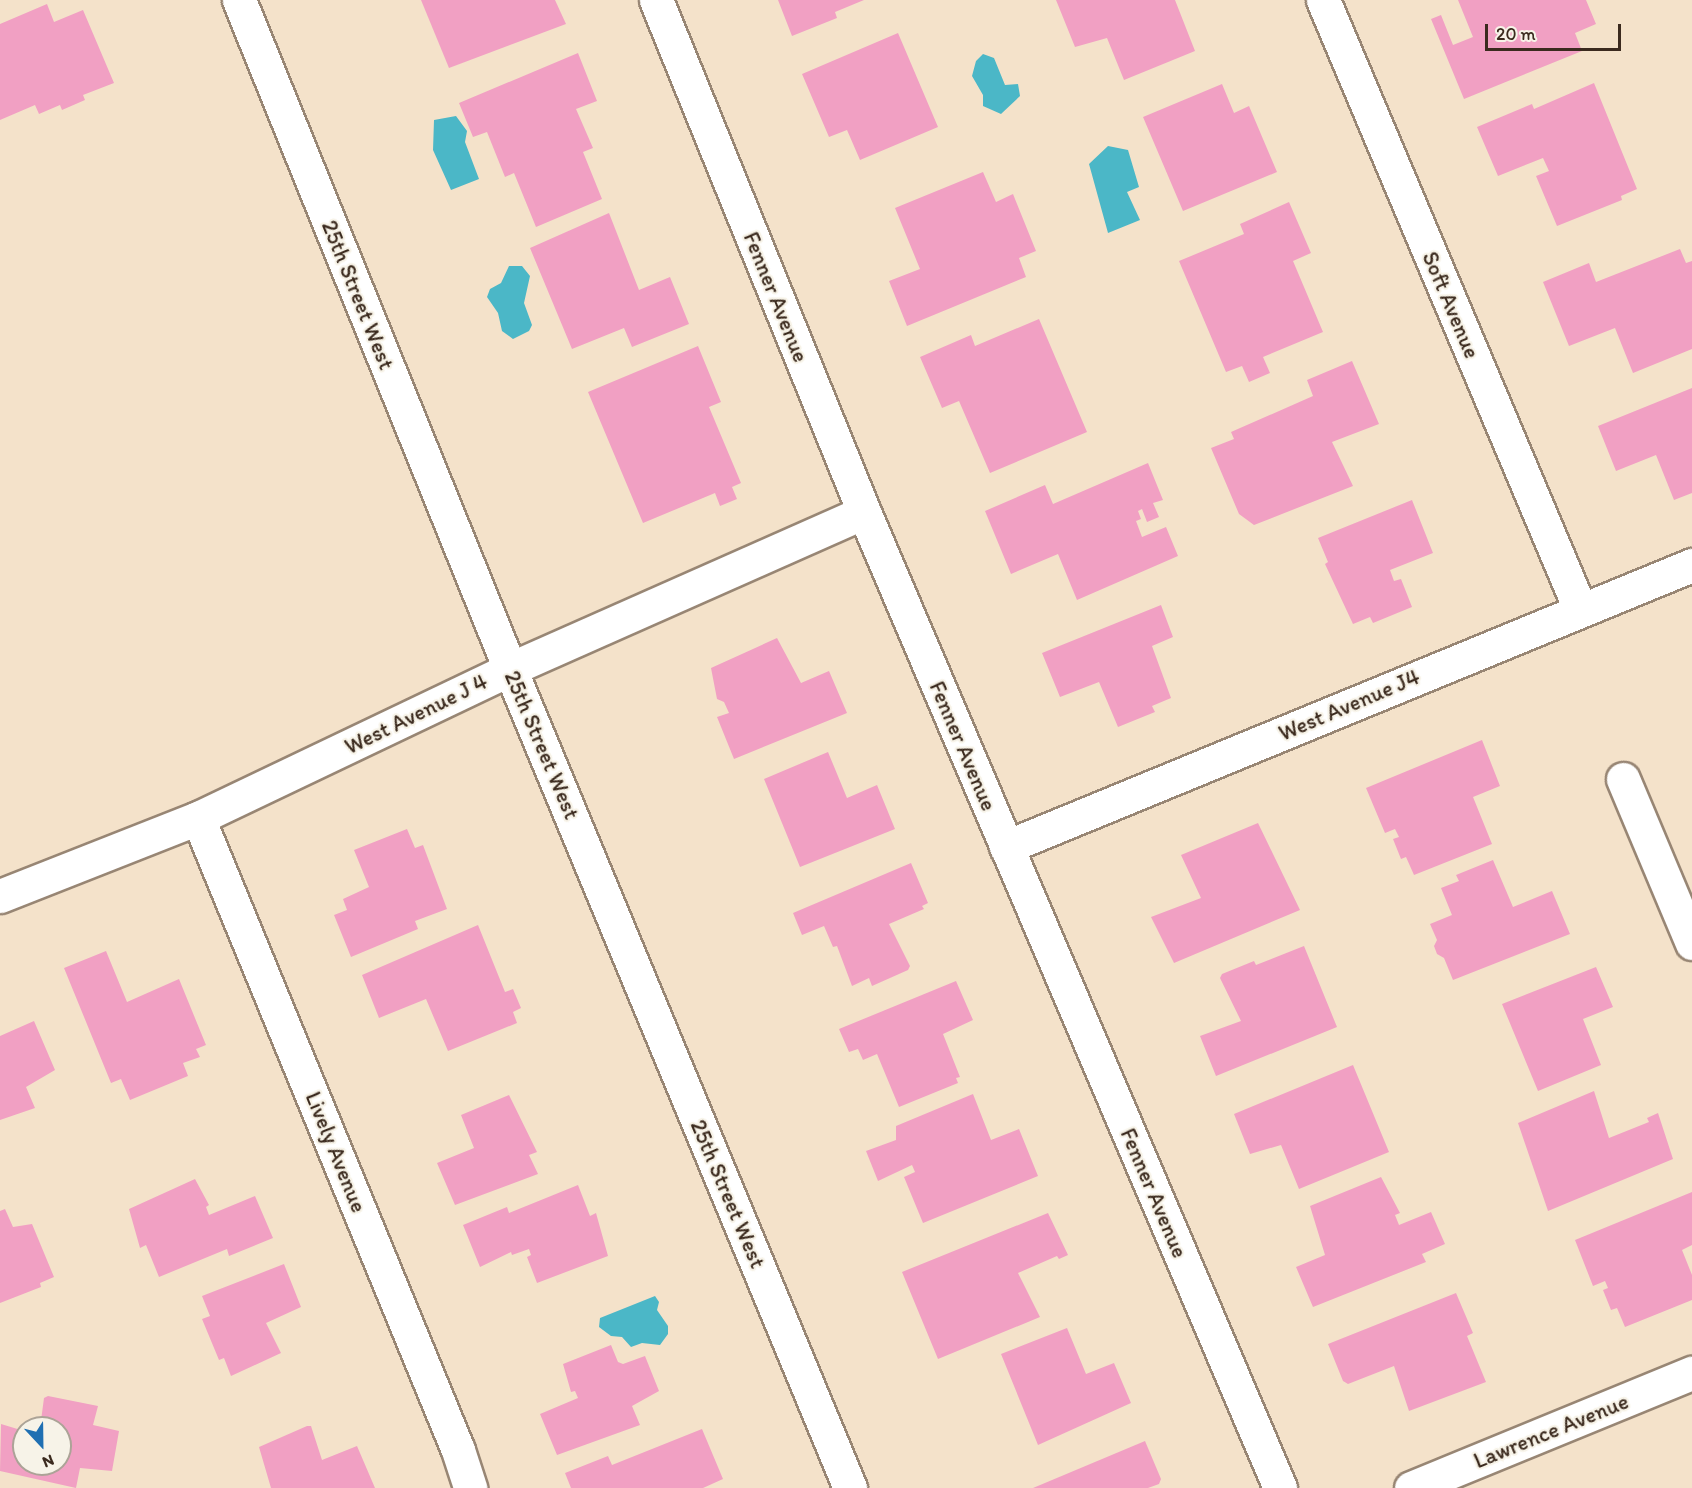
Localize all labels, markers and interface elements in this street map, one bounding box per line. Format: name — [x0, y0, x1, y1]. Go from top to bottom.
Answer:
scale bar — [1488, 12, 1624, 50]
text: 20 m — [1496, 23, 1536, 45]
street label: 25th Street West — [316, 217, 400, 373]
street label: Fenner Avenue — [738, 228, 814, 366]
street label: Soft Avenue — [1417, 248, 1485, 362]
street label: West Avenue J4 — [1275, 664, 1423, 746]
street label: 25th Street West — [499, 667, 585, 823]
street label: West Avenue J 4 — [341, 668, 491, 760]
street label: Fenner Avenue — [924, 677, 1002, 815]
street label: Lively Avenue — [300, 1088, 372, 1216]
street label: 25th Street West — [685, 1116, 771, 1272]
street label: Fenner Avenue — [1115, 1124, 1193, 1262]
street label: Lawrence Avenue — [1470, 1388, 1632, 1474]
north arrow — [12, 1416, 72, 1476]
text: N — [40, 1450, 57, 1472]

